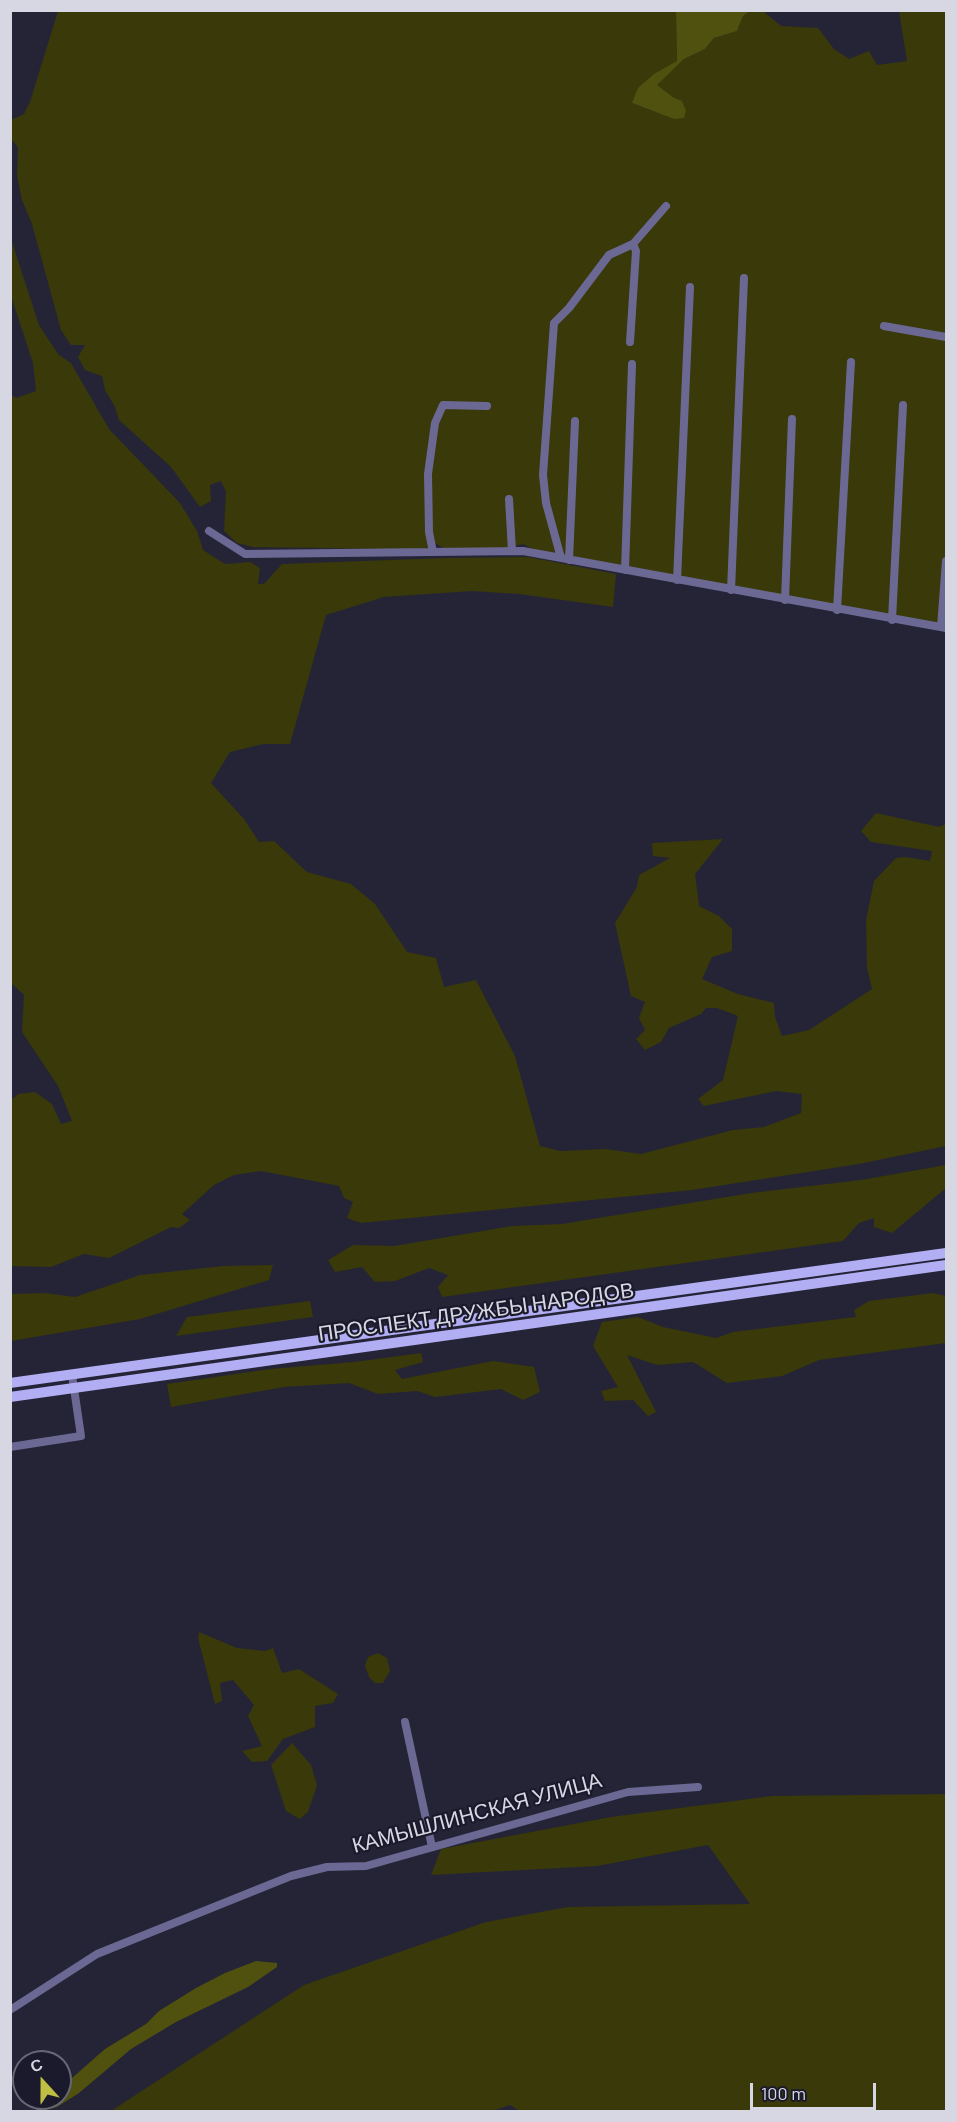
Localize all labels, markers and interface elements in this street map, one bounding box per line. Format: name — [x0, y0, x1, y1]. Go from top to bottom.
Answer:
street label: ПРОСПЕКТ ДРУЖБЫ НАРОДОВ — [316, 1277, 636, 1347]
street label: КАМЫШЛИНСКАЯ УЛИЦА — [349, 1768, 605, 1858]
north arrow — [12, 2050, 72, 2110]
text: С — [27, 2054, 45, 2076]
scale bar — [753, 2071, 879, 2109]
text: 100 m — [761, 2082, 806, 2104]

